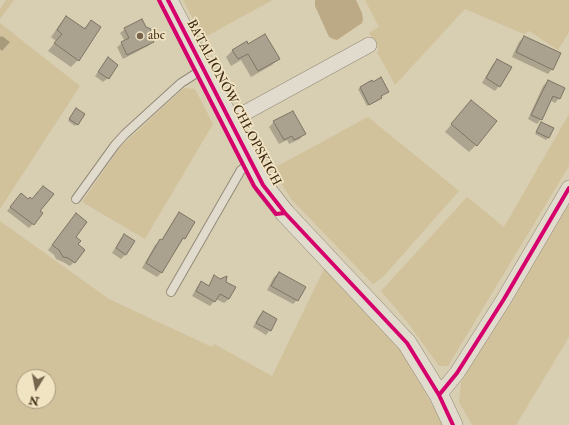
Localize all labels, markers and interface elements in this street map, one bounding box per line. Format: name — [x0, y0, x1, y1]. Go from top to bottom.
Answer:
street label: BATALIONÓW CHŁOPSKICH — [183, 17, 283, 189]
place label: abc — [148, 28, 165, 44]
marker: abc — [135, 31, 145, 41]
north arrow — [16, 369, 56, 409]
text: N — [28, 393, 40, 408]

